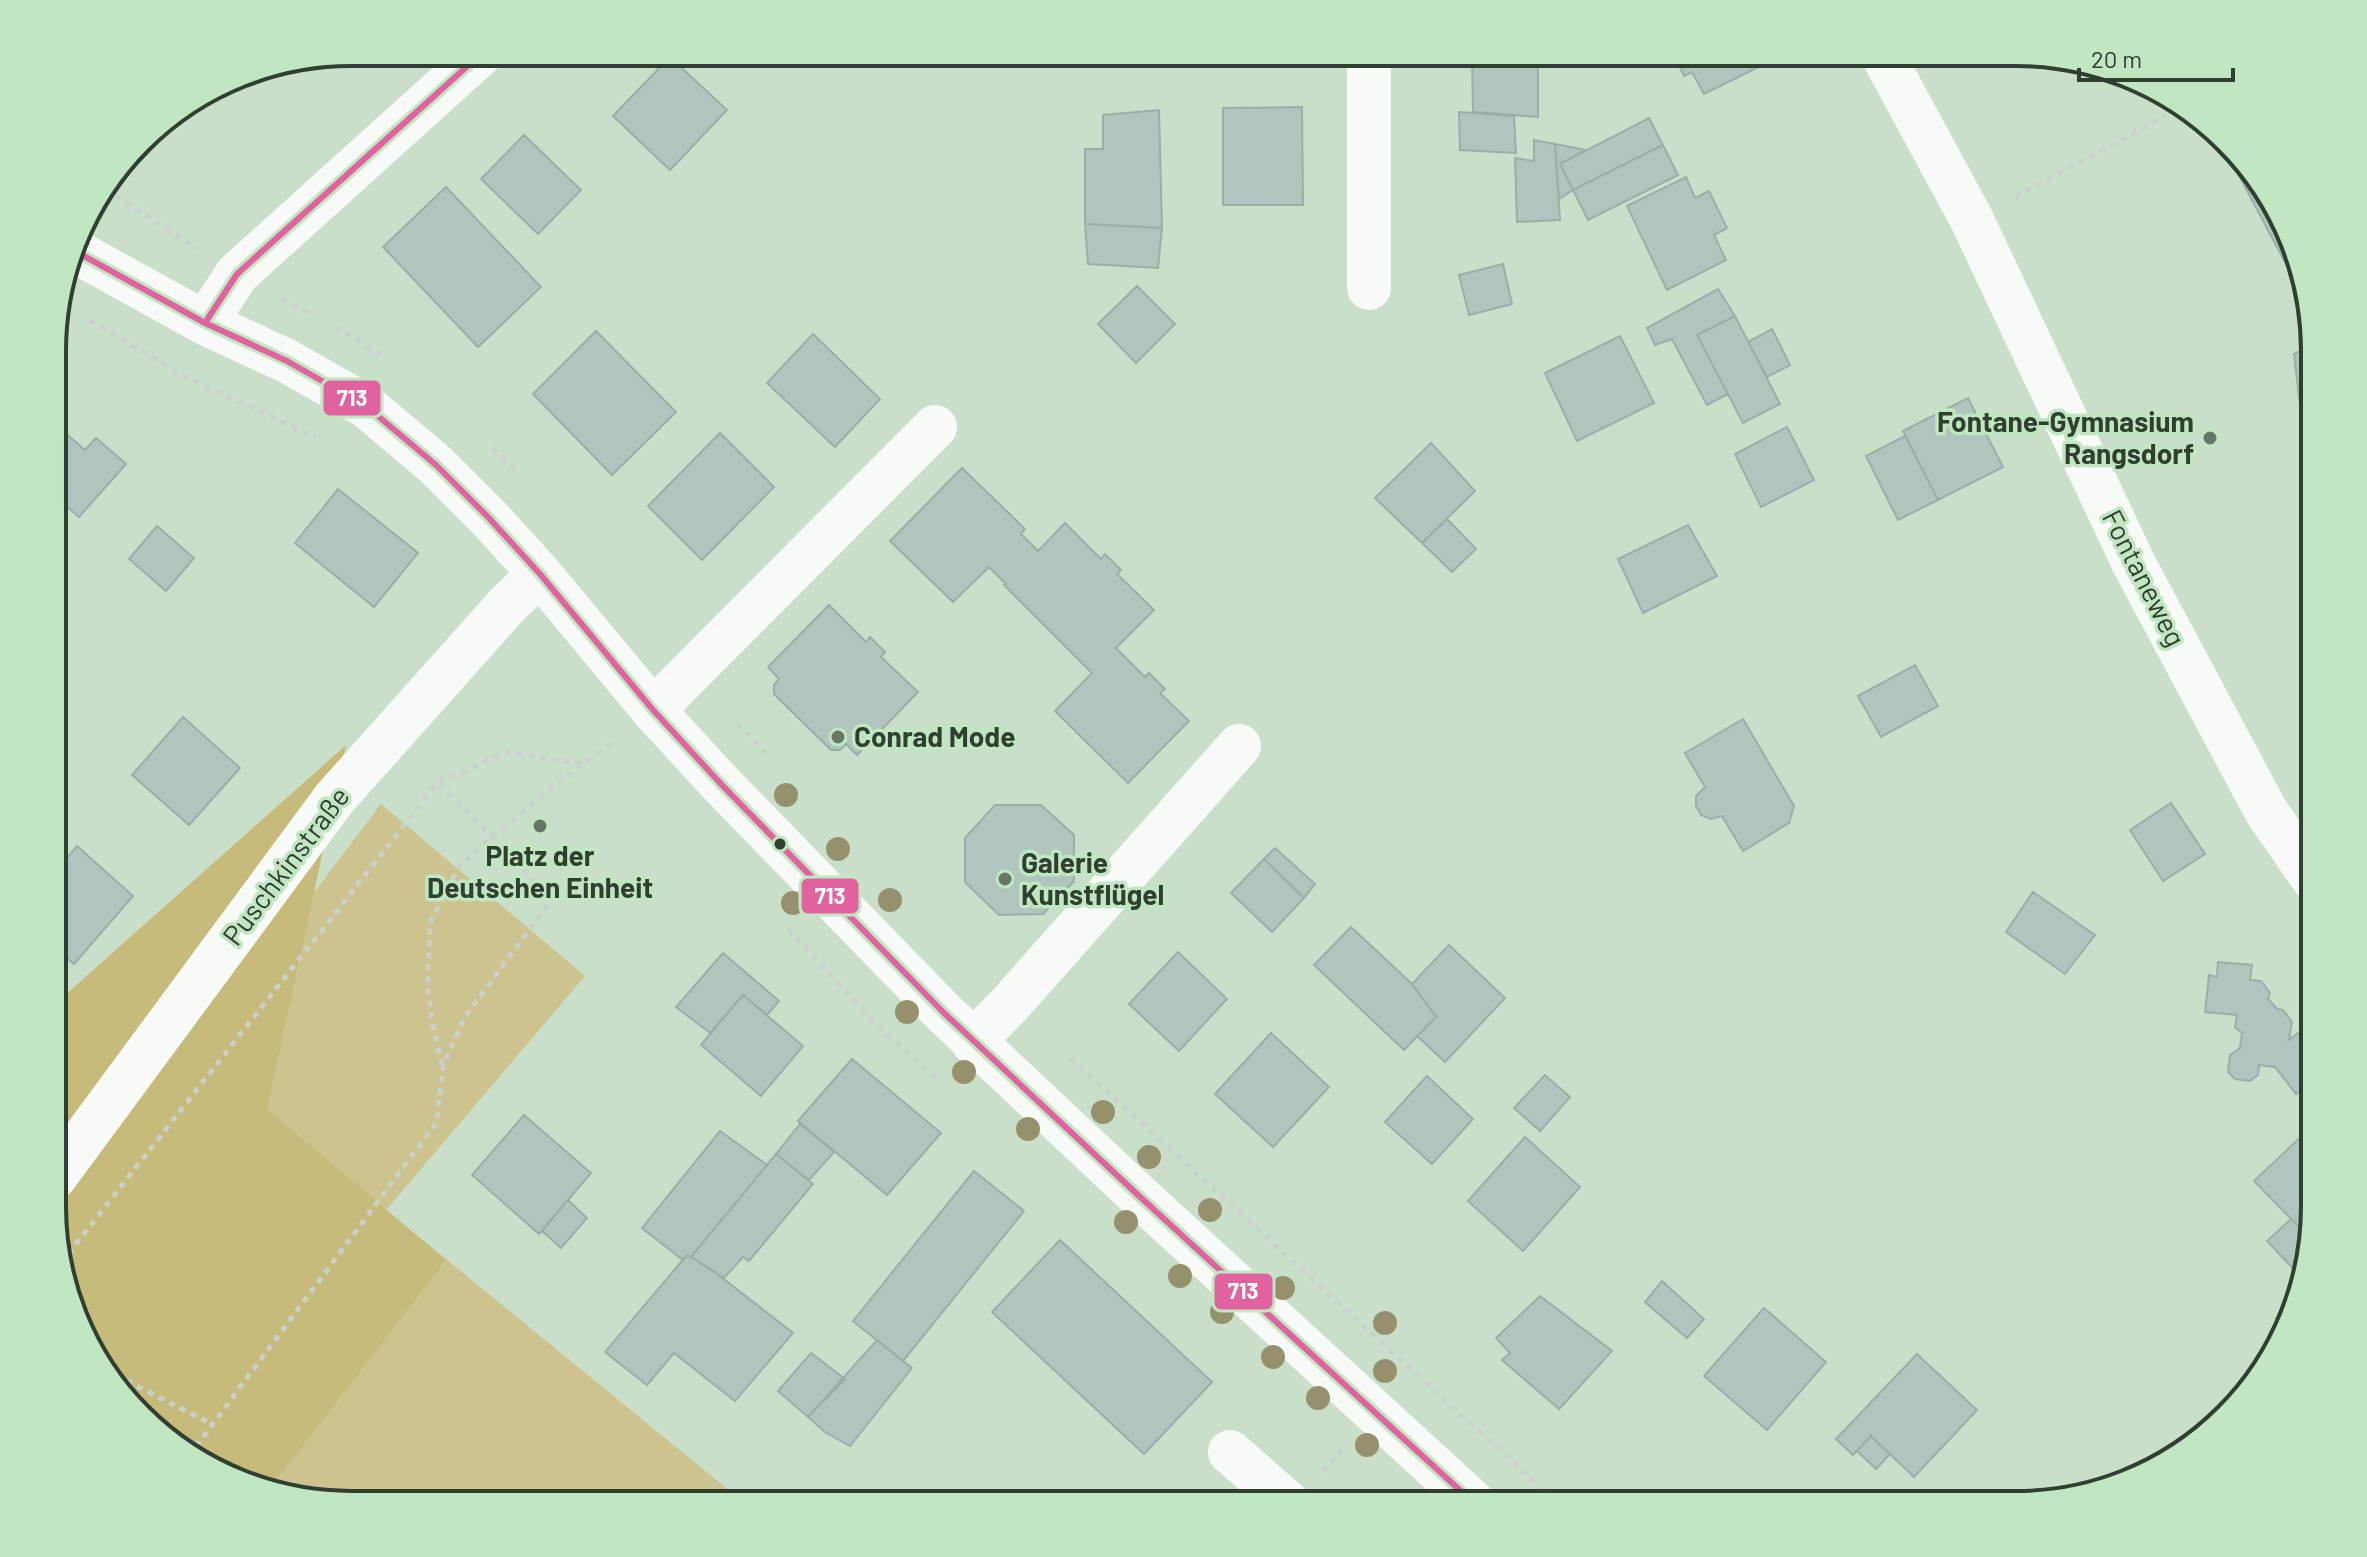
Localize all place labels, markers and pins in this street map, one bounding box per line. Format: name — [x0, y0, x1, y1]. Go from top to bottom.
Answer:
place label: Fontane-Gymnasium Rangsdorf — [1937, 404, 2194, 470]
marker: Fontane-Gymnasium Rangsdorf — [2201, 429, 2219, 447]
place label: Conrad Mode — [854, 719, 1015, 753]
marker: Conrad Mode — [829, 728, 847, 746]
marker: Platz der Deutschen Einheit — [531, 817, 549, 835]
unlabelled marker — [772, 836, 788, 852]
place label: Platz der Deutschen Einheit — [427, 838, 653, 904]
place label: Galerie Kunstflügel — [1021, 845, 1164, 911]
marker: Galerie Kunstflügel — [996, 870, 1014, 888]

